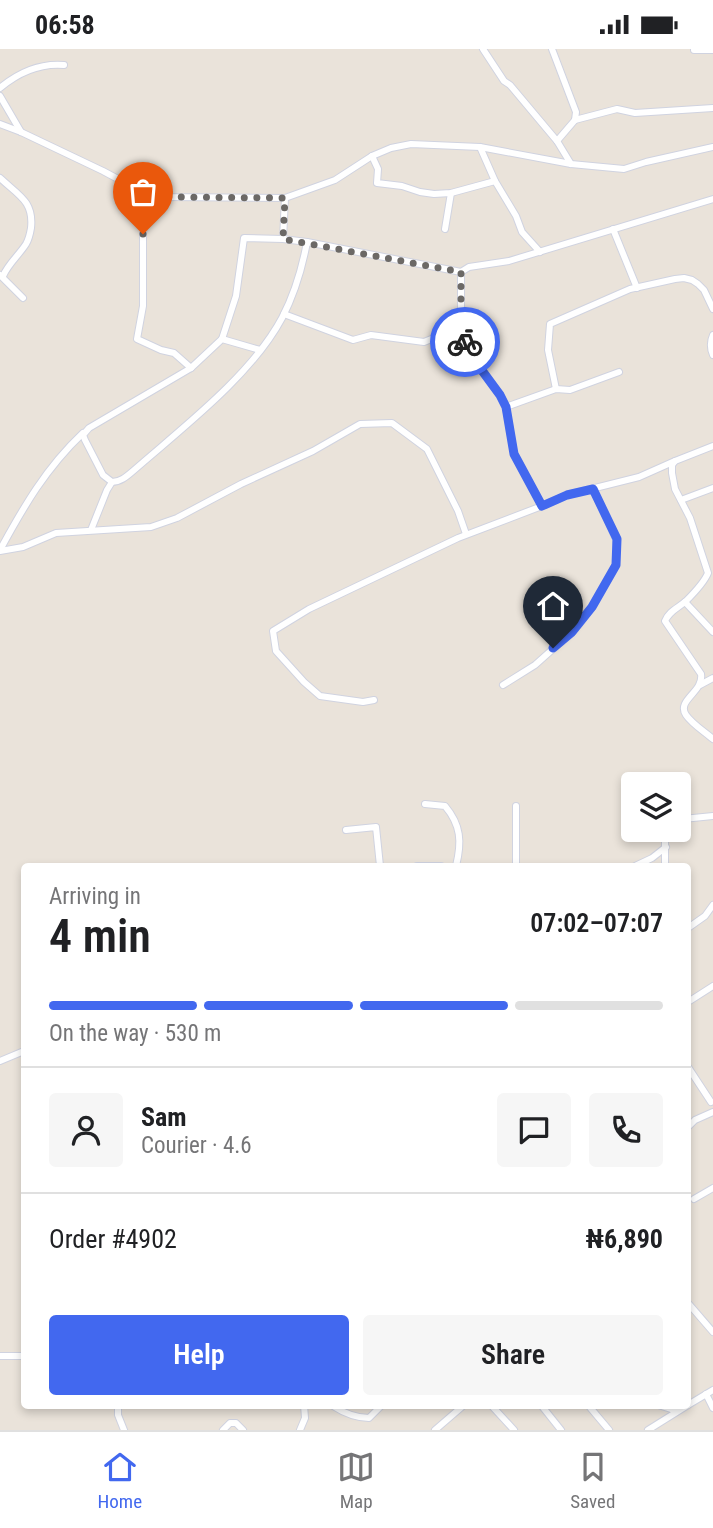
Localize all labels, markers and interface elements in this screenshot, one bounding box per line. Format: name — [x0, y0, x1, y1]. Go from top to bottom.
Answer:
text: 06:58 — [35, 10, 95, 40]
pin — [113, 162, 173, 234]
icon: bag — [124, 173, 162, 211]
courier — [430, 307, 500, 377]
icon: bike — [446, 323, 484, 361]
pin — [523, 576, 583, 648]
icon: home — [534, 587, 572, 625]
map controls — [621, 772, 691, 842]
button: layers — [621, 772, 691, 842]
text: Arriving in — [49, 883, 141, 910]
text: 07:02–07:07 — [530, 908, 663, 938]
text: 4 min — [49, 909, 151, 963]
text: On the way · 530 m — [49, 1020, 221, 1047]
button: person — [49, 1093, 123, 1167]
button: chat — [497, 1093, 571, 1167]
button: phone — [589, 1093, 663, 1167]
text: Sam — [141, 1102, 187, 1132]
text: Courier · 4.6 — [141, 1132, 252, 1159]
text: Order #4902 — [49, 1224, 177, 1254]
text: ₦6,890 — [586, 1224, 663, 1254]
button: Help — [49, 1315, 349, 1395]
button: Share — [363, 1315, 663, 1395]
tab: Home — [98, 1448, 142, 1513]
tab: Map — [337, 1448, 375, 1513]
tab: Saved — [570, 1448, 615, 1513]

